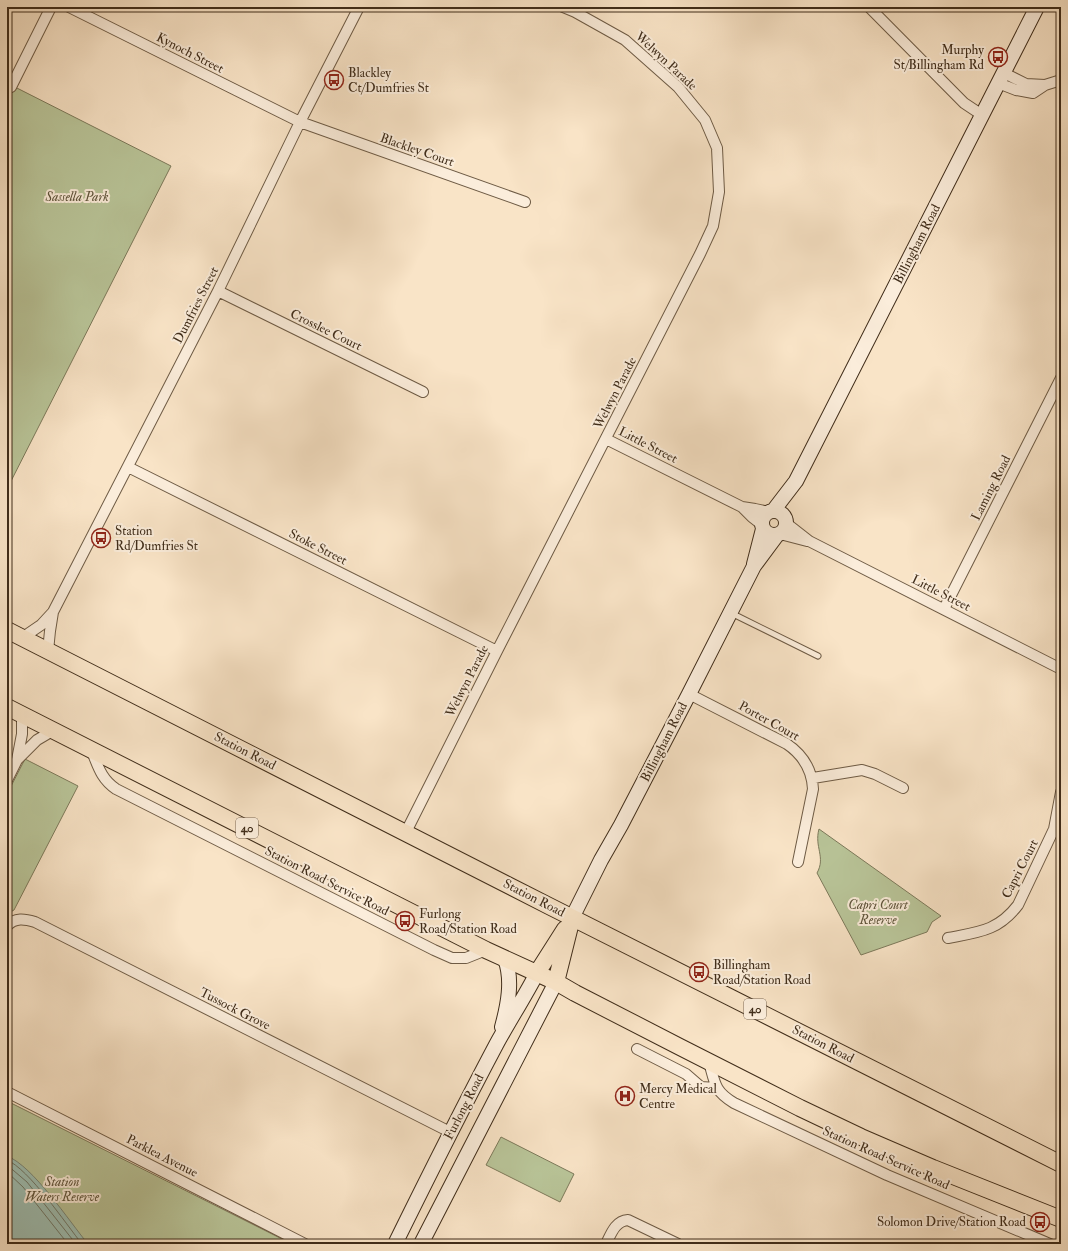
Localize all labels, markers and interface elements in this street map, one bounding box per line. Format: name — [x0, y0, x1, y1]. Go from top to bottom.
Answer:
street label: Welwyn Parade — [630, 28, 701, 95]
street label: Kynoch Street — [153, 29, 226, 78]
place label: Murphy St/Billingham Rd — [893, 42, 985, 73]
bus stop icon: Murphy St/Billingham Rd — [987, 46, 1009, 68]
place label: Blackley Ct/Dumfries St — [348, 65, 429, 96]
bus stop icon: Blackley Ct/Dumfries St — [323, 69, 345, 91]
street label: Blackley Court — [377, 130, 456, 171]
park label: Sassella Park — [44, 189, 109, 205]
street label: Billingham Road — [890, 201, 944, 287]
street label: Dumfries Street — [170, 264, 222, 346]
street label: Crosslee Court — [288, 306, 364, 354]
street label: Welwyn Parade — [590, 354, 641, 433]
street label: Little Street — [616, 423, 680, 467]
street label: Laming Road — [968, 452, 1015, 523]
place label: Station Rd/Dumfries St — [115, 523, 198, 554]
street label: Stoke Street — [286, 526, 350, 568]
bus stop icon: Station Rd/Dumfries St — [90, 527, 112, 549]
street label: Little Street — [909, 571, 973, 615]
street label: Welwyn Parade — [442, 642, 493, 721]
street label: Porter Court — [736, 698, 802, 744]
street label: Billingham Road — [637, 699, 691, 785]
street label: Station Road — [211, 729, 279, 774]
road number: 40 — [236, 818, 258, 838]
street label: Capri Court — [998, 837, 1043, 902]
street label: Station Road Service Road — [262, 843, 392, 920]
street label: Station Road — [500, 876, 568, 921]
park label: Capri Court Reserve — [848, 897, 909, 928]
place label: Furlong Road/Station Road — [419, 906, 517, 937]
bus stop icon: Furlong Road/Station Road — [394, 910, 416, 932]
place label: Billingham Road/Station Road — [713, 957, 811, 988]
bus stop icon: Billingham Road/Station Road — [688, 961, 710, 983]
street label: Tussock Grove — [197, 984, 274, 1034]
road number: 40 — [744, 999, 766, 1019]
street label: Station Road — [789, 1022, 857, 1067]
street label: Furlong Road — [441, 1071, 488, 1143]
place label: Mercy Medical Centre — [639, 1081, 717, 1112]
hospital icon: Mercy Medical Centre — [614, 1085, 636, 1107]
street label: Station Road Service Road — [820, 1123, 952, 1193]
street label: Parklea Avenue — [124, 1131, 201, 1181]
park label: Station Waters Reserve — [25, 1174, 100, 1205]
bus stop icon: Solomon Drive/Station Road — [1029, 1211, 1051, 1233]
place label: Solomon Drive/Station Road — [877, 1214, 1027, 1230]

